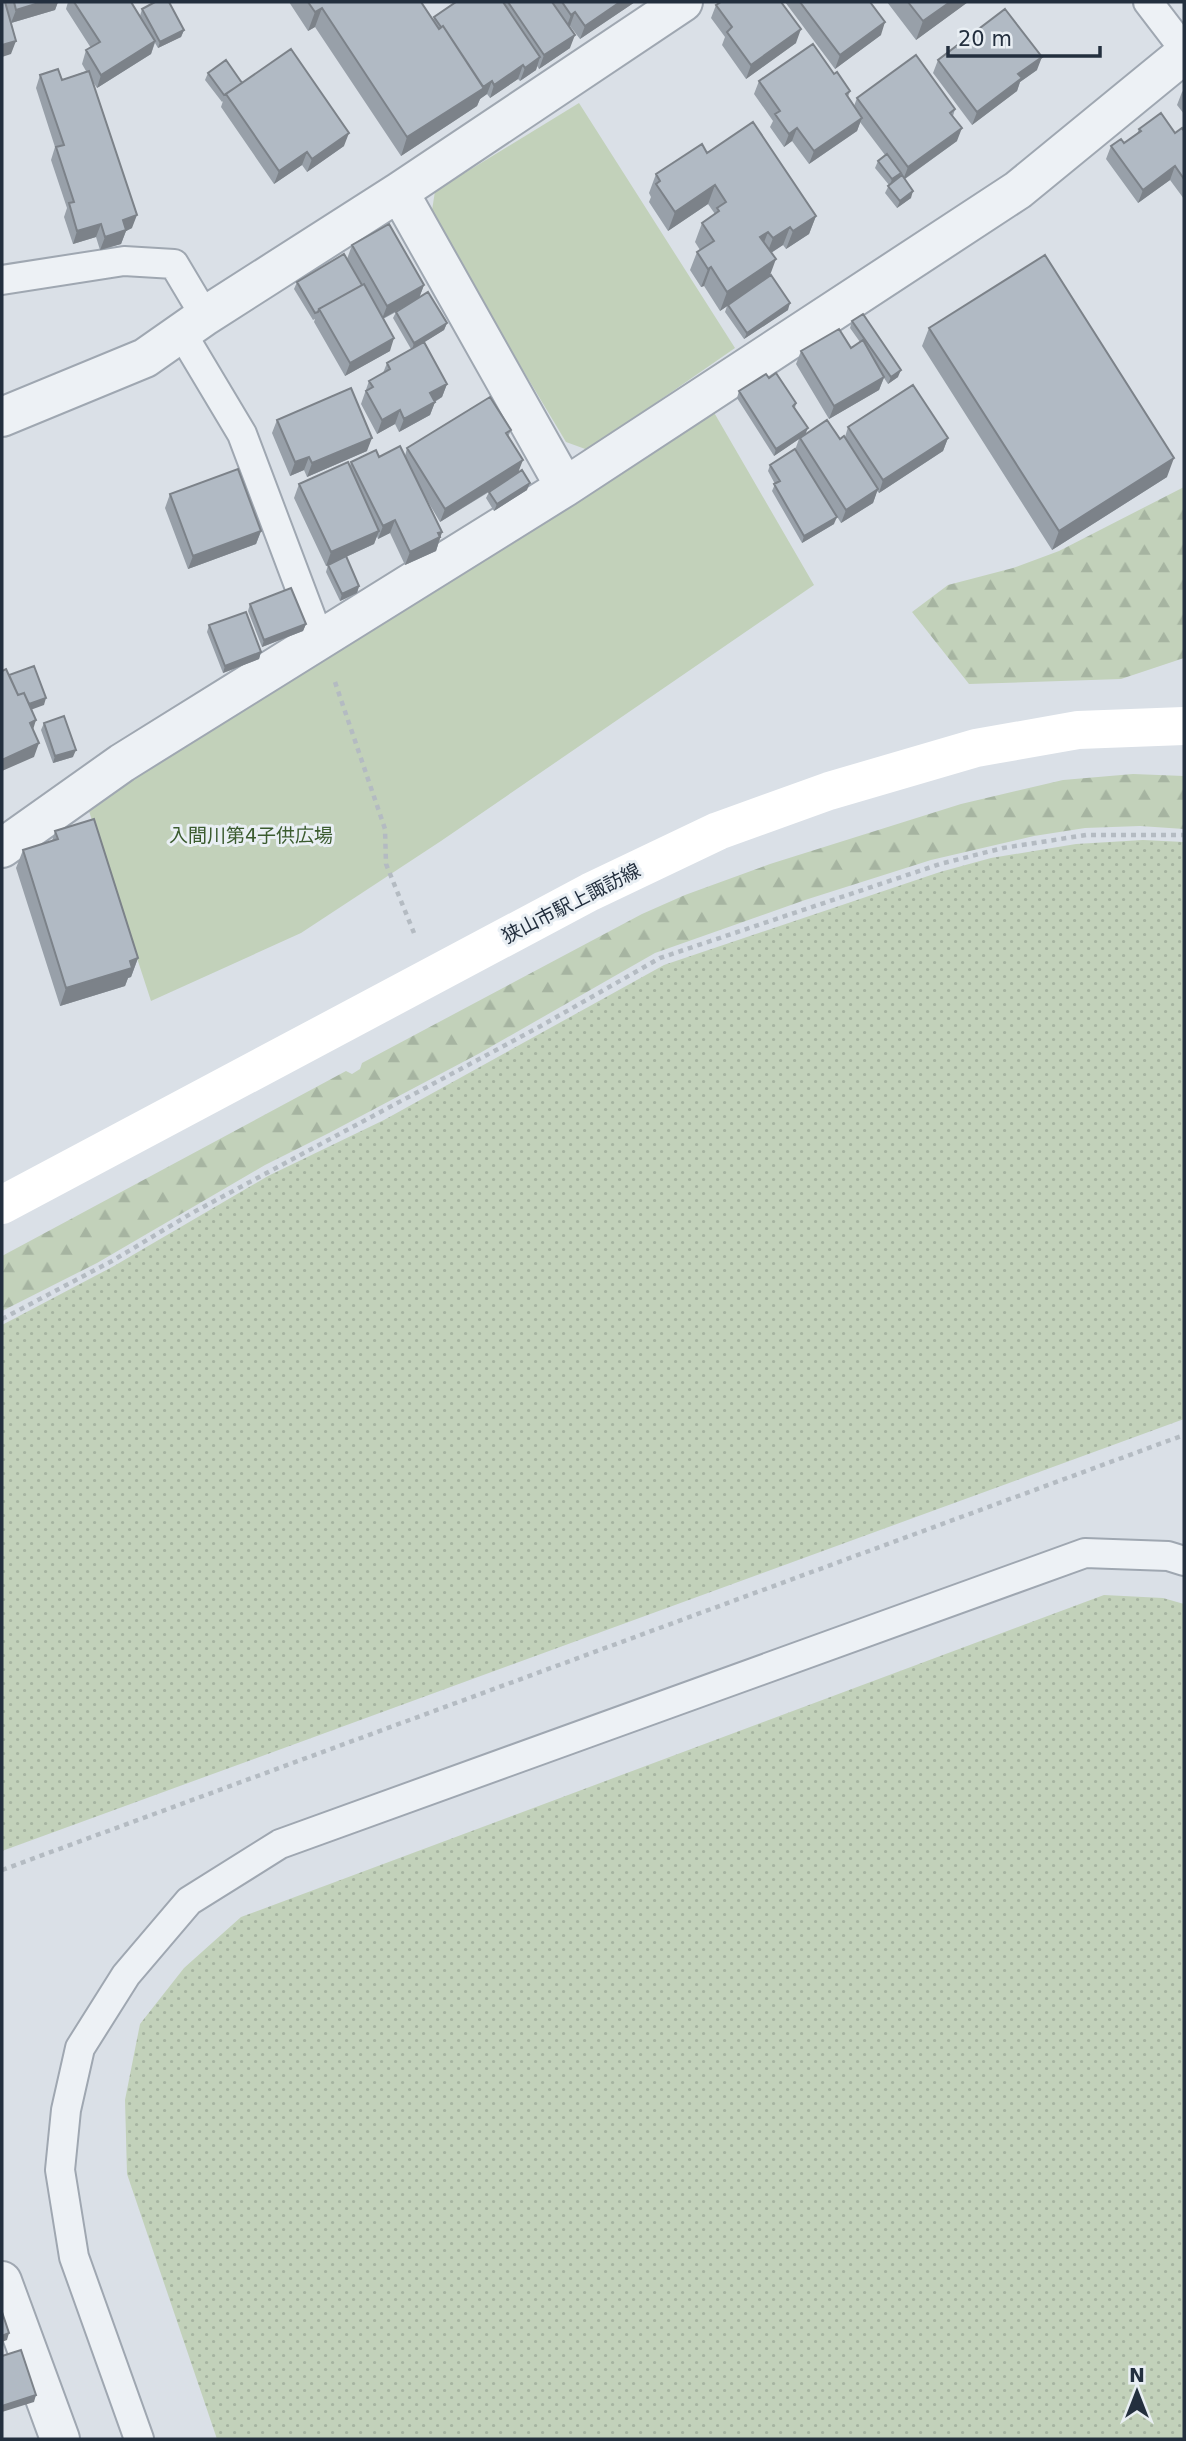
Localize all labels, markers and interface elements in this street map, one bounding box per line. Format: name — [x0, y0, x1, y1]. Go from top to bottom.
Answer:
scale bar — [948, 14, 1100, 58]
text: 20 m — [958, 27, 1012, 51]
park label: 入間川第4子供広場 — [169, 824, 333, 846]
street label: 狭山市駅上諏訪線 — [498, 859, 644, 947]
north arrow — [1102, 2357, 1172, 2427]
text: N — [1129, 2364, 1145, 2386]

